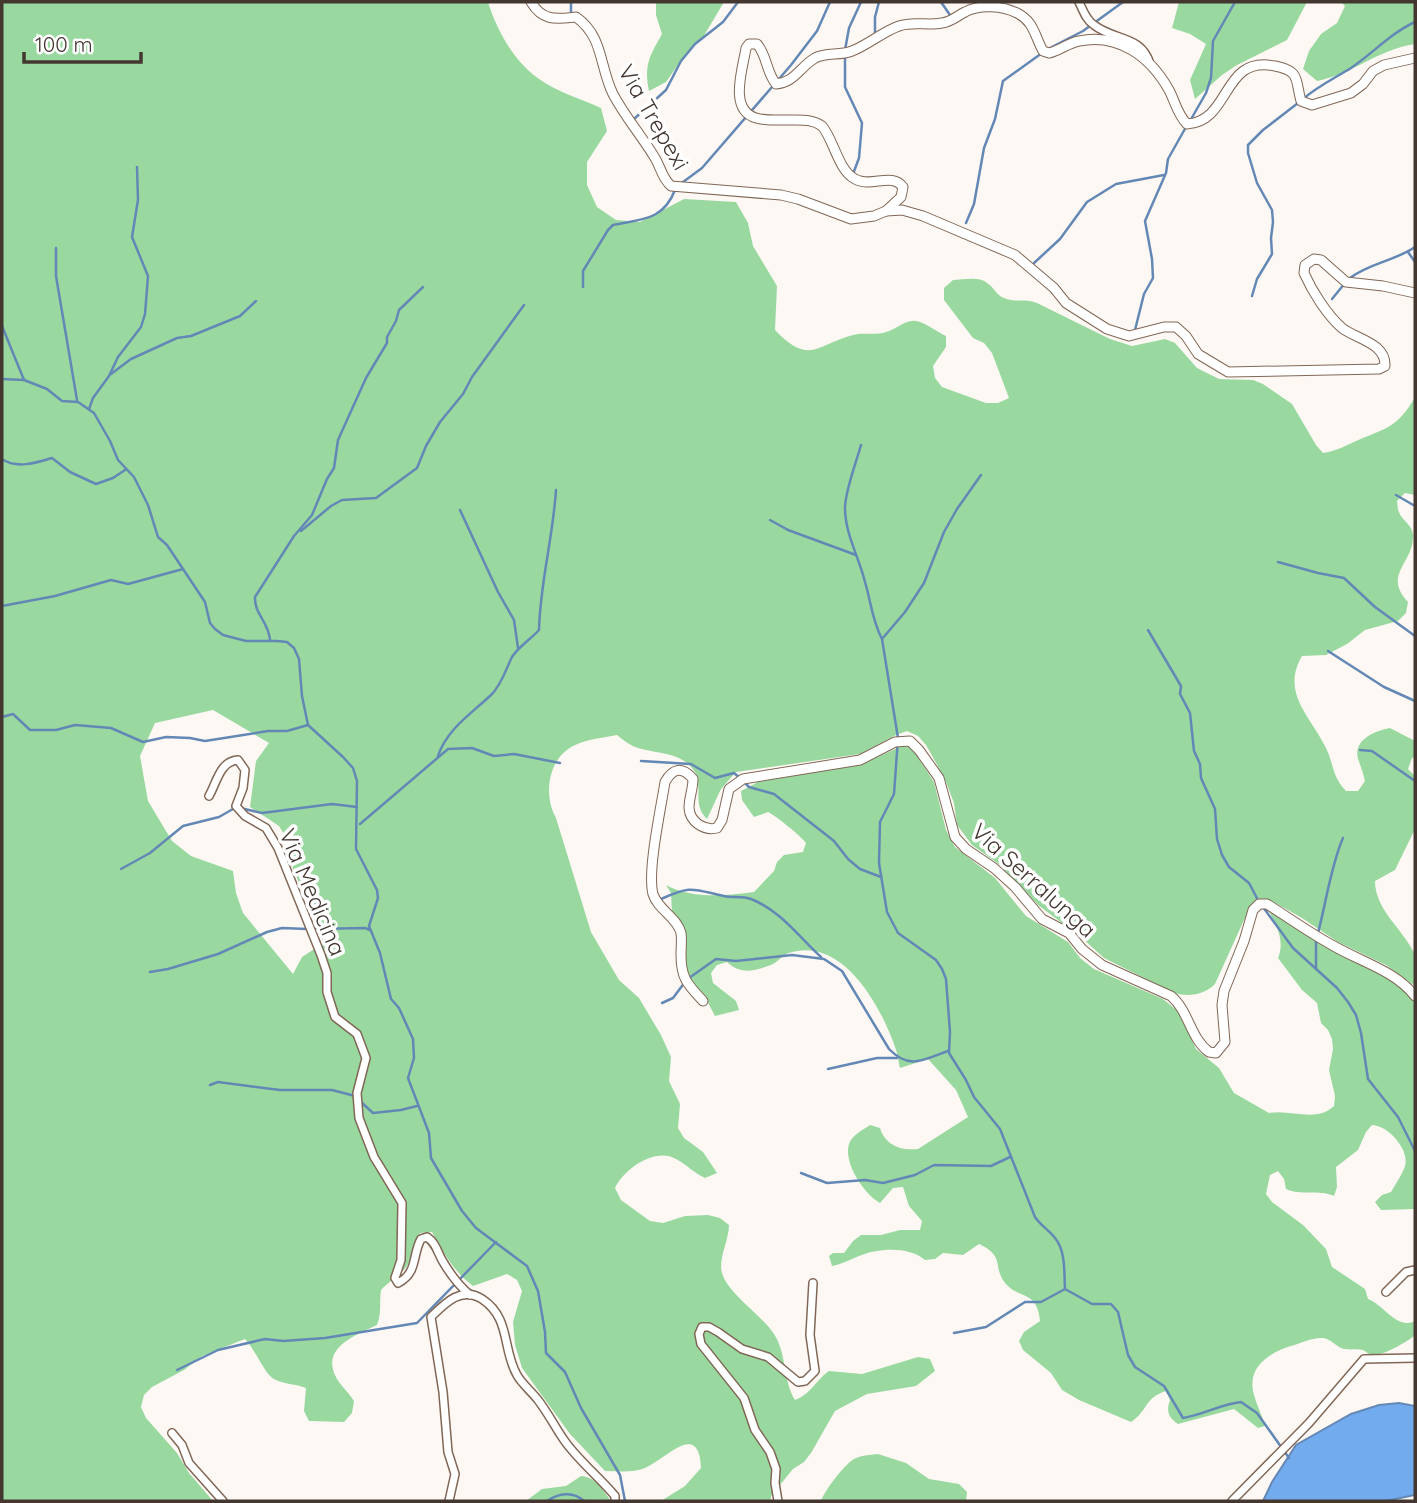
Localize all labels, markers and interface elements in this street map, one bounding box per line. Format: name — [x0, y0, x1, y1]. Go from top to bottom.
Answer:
scale bar — [24, 21, 142, 65]
text: 100 m — [35, 31, 93, 57]
street label: Via Trepexi — [612, 59, 696, 175]
street label: Via Serralunga — [966, 817, 1102, 943]
street label: Via Medicina — [273, 824, 353, 960]

